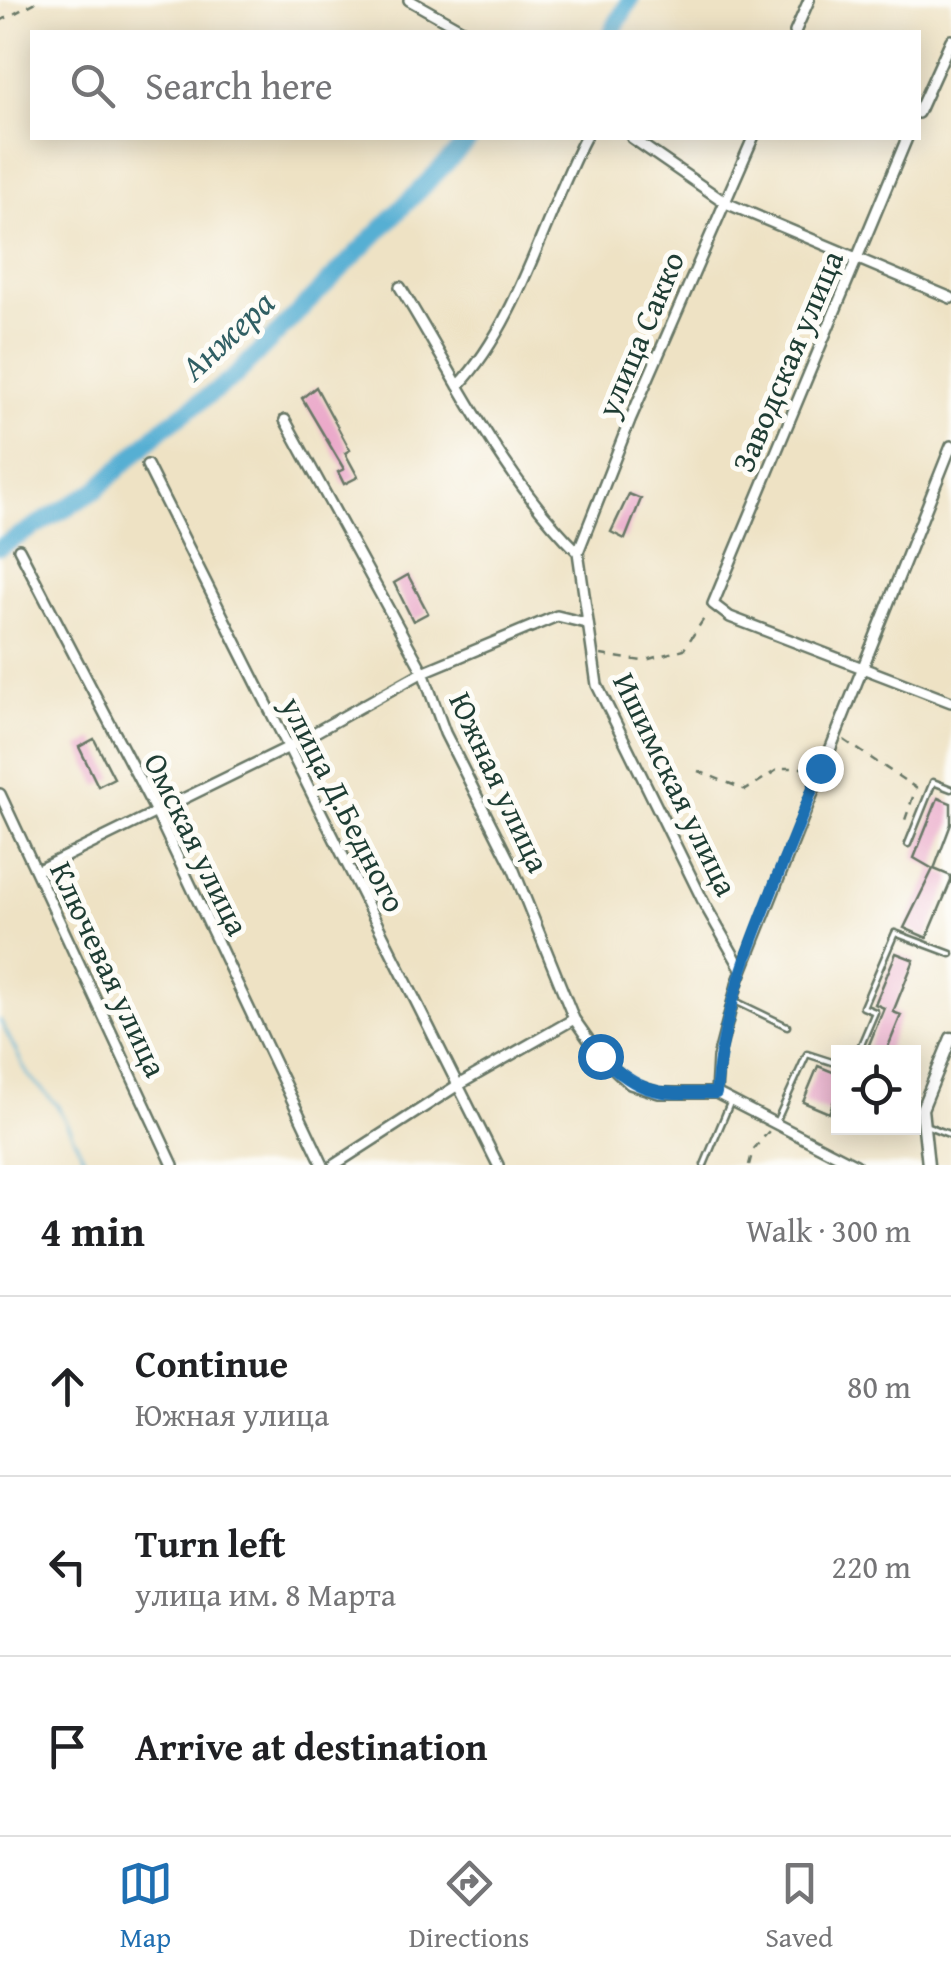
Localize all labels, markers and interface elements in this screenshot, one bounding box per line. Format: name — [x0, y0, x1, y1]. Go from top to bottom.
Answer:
search box — [30, 30, 921, 140]
text: Search here — [145, 57, 333, 113]
icon: search — [65, 58, 120, 113]
street label: Заводская улица — [719, 242, 855, 479]
street label: улица Сакко — [584, 244, 696, 425]
water label: Анжера — [168, 278, 286, 393]
street label: Ишимская улица — [602, 664, 751, 904]
street label: Южная улица — [438, 684, 563, 881]
street label: улица Д.Бедного — [269, 687, 419, 920]
street label: Омская улица — [132, 745, 262, 944]
route end — [798, 746, 844, 792]
street label: Ключевая улица — [38, 853, 180, 1085]
route start — [578, 1034, 624, 1080]
map controls — [831, 1045, 921, 1135]
button: locate — [831, 1045, 921, 1135]
text: 4 min — [40, 1200, 145, 1261]
text: Walk · 300 m — [746, 1207, 911, 1254]
text: Continue — [135, 1335, 288, 1391]
icon: ahead — [40, 1359, 95, 1414]
text: 80 m — [847, 1363, 911, 1410]
text: Южная улица — [135, 1391, 329, 1438]
text: Turn left — [135, 1515, 286, 1571]
icon: left — [40, 1539, 95, 1594]
text: 220 m — [832, 1543, 911, 1590]
text: улица им. 8 Марта — [135, 1571, 396, 1618]
text: Arrive at destination — [135, 1718, 488, 1774]
icon: arrive — [40, 1719, 95, 1774]
tab: Map — [118, 1856, 173, 1957]
tab: Directions — [409, 1856, 529, 1957]
tab: Saved — [765, 1856, 833, 1957]

